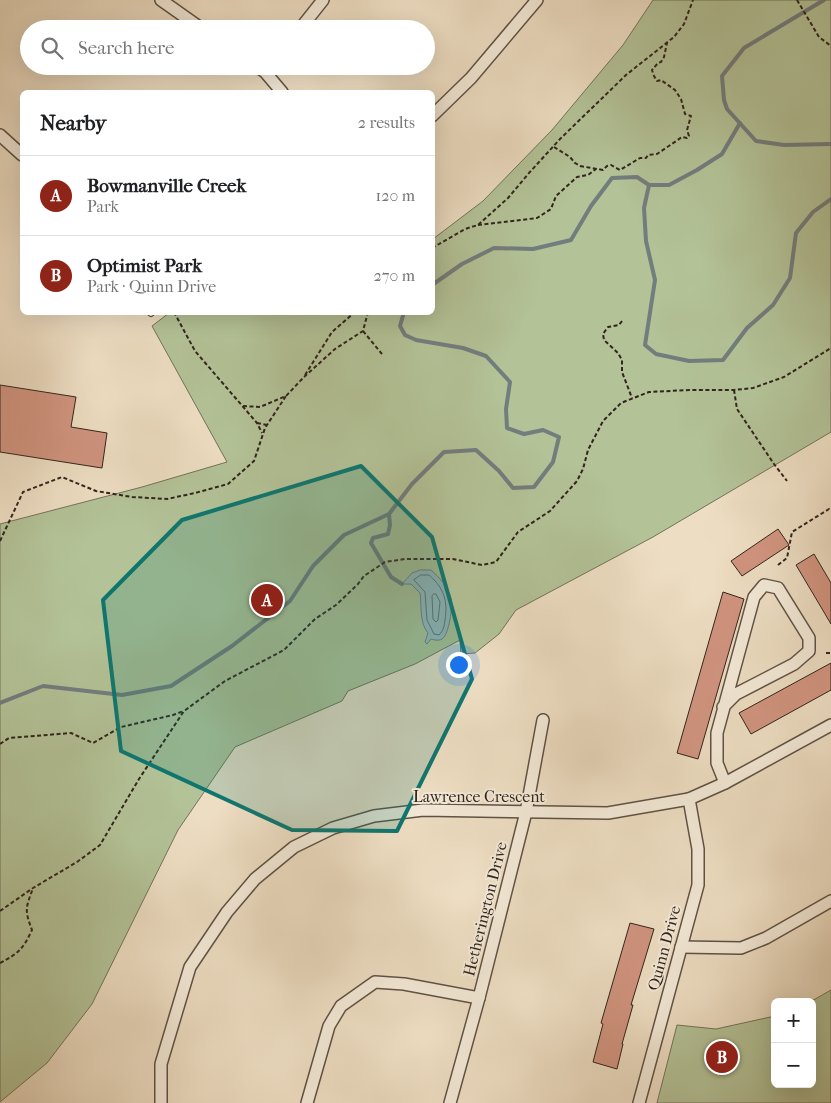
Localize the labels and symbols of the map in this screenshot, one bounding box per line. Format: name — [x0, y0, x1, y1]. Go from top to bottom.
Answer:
pin: A — [251, 581, 283, 619]
your location — [446, 652, 472, 678]
street label: Lawrence Crescent — [413, 787, 545, 806]
street label: Hetherington Drive — [459, 840, 511, 978]
street label: Quinn Drive — [644, 903, 684, 993]
pin: B — [706, 1038, 738, 1076]

